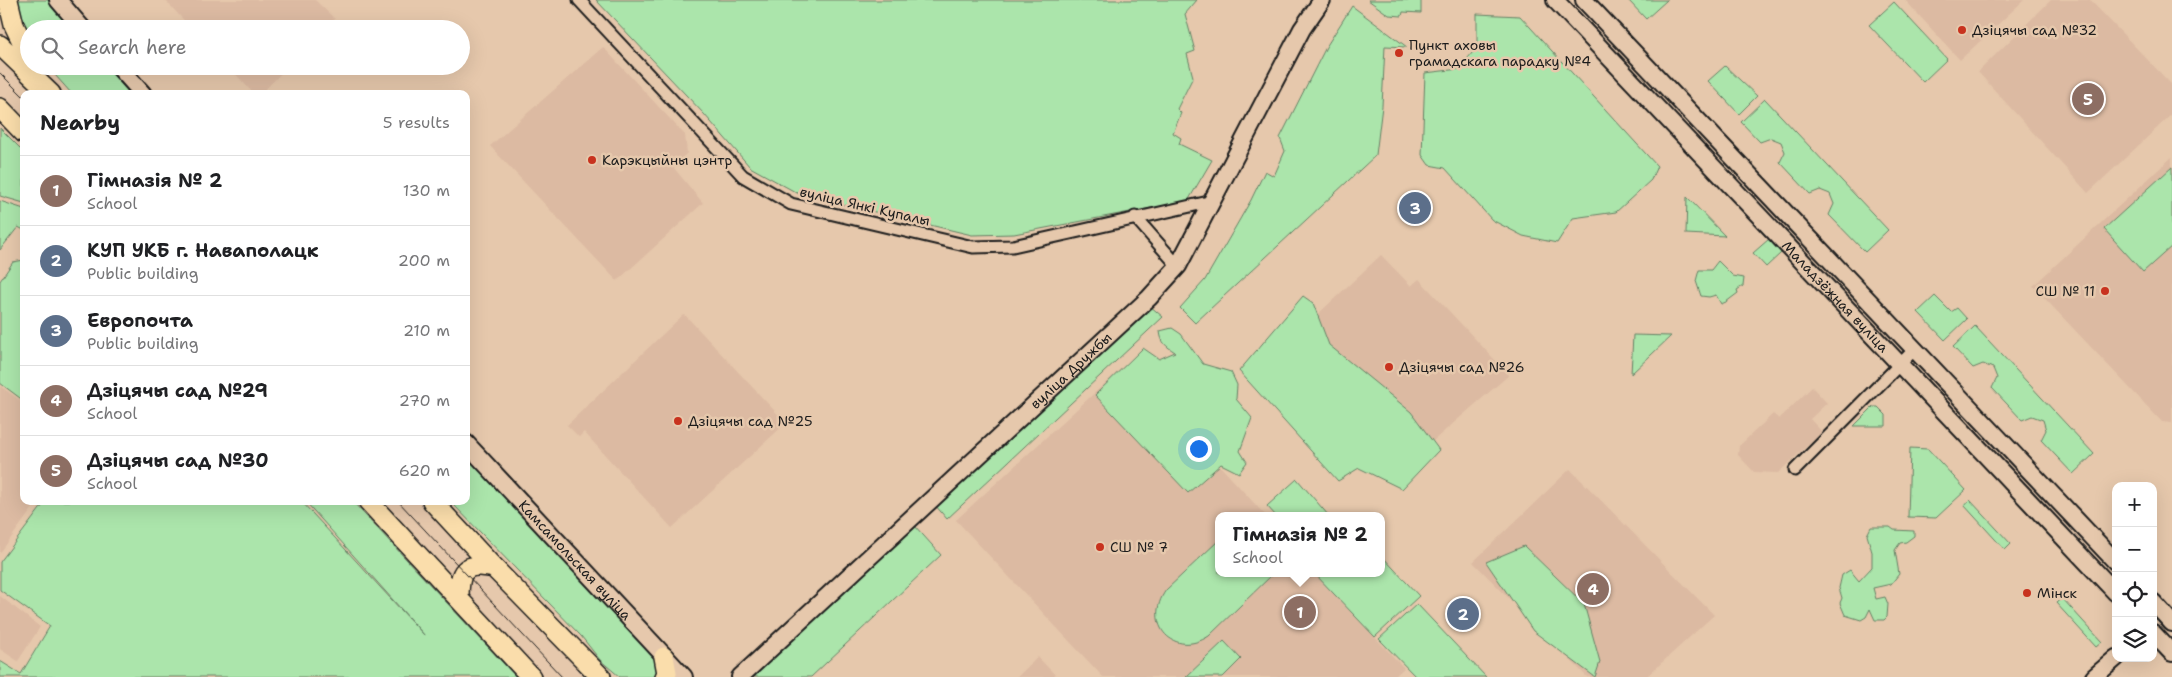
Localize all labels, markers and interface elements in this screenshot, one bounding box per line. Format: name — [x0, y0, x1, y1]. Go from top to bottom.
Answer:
search box — [20, 20, 470, 75]
place label: Дзіцячы сад №32 — [1972, 21, 2097, 39]
marker: Дзіцячы сад №32 — [1956, 24, 1968, 36]
icon: search — [38, 34, 66, 62]
text: Search here — [78, 35, 187, 60]
place label: Пункт аховы грамадскага парадку №4 — [1409, 36, 1591, 70]
marker: Пункт аховы грамадскага парадку №4 — [1393, 47, 1405, 59]
pin: 5 — [2072, 80, 2104, 118]
text: Nearby — [40, 109, 120, 137]
text: 5 results — [383, 112, 450, 133]
place label: Карэкцыйны цэнтр — [602, 151, 732, 169]
marker: Карэкцыйны цэнтр — [586, 154, 598, 166]
text: Гімназія № 2 — [87, 168, 222, 193]
text: 1 — [52, 180, 60, 201]
text: 130 m — [403, 180, 450, 201]
street label: вуліца Янкі Купалы — [798, 182, 932, 230]
pin: 3 — [1399, 189, 1431, 227]
text: School — [87, 193, 137, 214]
street label: Маладзёжная вуліца — [1778, 237, 1893, 356]
text: КУП УКБ г. Наваполацк — [87, 238, 319, 263]
text: 2 — [50, 250, 62, 271]
text: 200 m — [398, 250, 450, 271]
text: Public building — [87, 263, 199, 284]
place label: СШ № 11 — [2035, 282, 2095, 300]
marker: СШ № 11 — [2099, 285, 2111, 297]
text: Европочта — [87, 308, 193, 333]
text: 3 — [50, 320, 62, 341]
text: 210 m — [403, 320, 450, 341]
street label: вуліца Дружбы — [1026, 328, 1115, 413]
text: Public building — [87, 333, 199, 354]
place label: Дзіцячы сад №26 — [1399, 358, 1524, 376]
marker: Дзіцячы сад №26 — [1383, 361, 1395, 373]
text: Дзіцячы сад №29 — [87, 378, 268, 403]
text: 4 — [50, 390, 62, 411]
text: 270 m — [399, 390, 450, 411]
text: School — [87, 403, 137, 424]
place label: Дзіцячы сад №25 — [688, 412, 813, 430]
marker: Дзіцячы сад №25 — [672, 415, 684, 427]
your location — [1186, 436, 1212, 462]
text: Дзіцячы сад №30 — [87, 448, 269, 473]
text: 5 — [51, 460, 61, 481]
text: 620 m — [399, 460, 450, 481]
text: School — [87, 473, 137, 494]
map controls — [2112, 482, 2157, 662]
button: + — [2112, 482, 2157, 527]
street label: Камсамольская вуліца — [515, 496, 636, 624]
popup — [1215, 512, 1385, 577]
text: Гімназія № 2 — [1232, 522, 1368, 547]
button: − — [2112, 527, 2157, 572]
place label: СШ № 7 — [1110, 538, 1168, 556]
marker: СШ № 7 — [1094, 541, 1106, 553]
text: School — [1232, 547, 1283, 568]
pin: 4 — [1577, 570, 1609, 608]
button: locate — [2112, 572, 2157, 617]
place label: Мінск — [2037, 584, 2077, 602]
marker: Мінск — [2021, 587, 2033, 599]
pin: 1 — [1284, 593, 1316, 631]
pin: 2 — [1447, 595, 1479, 633]
button: layers — [2112, 617, 2157, 662]

